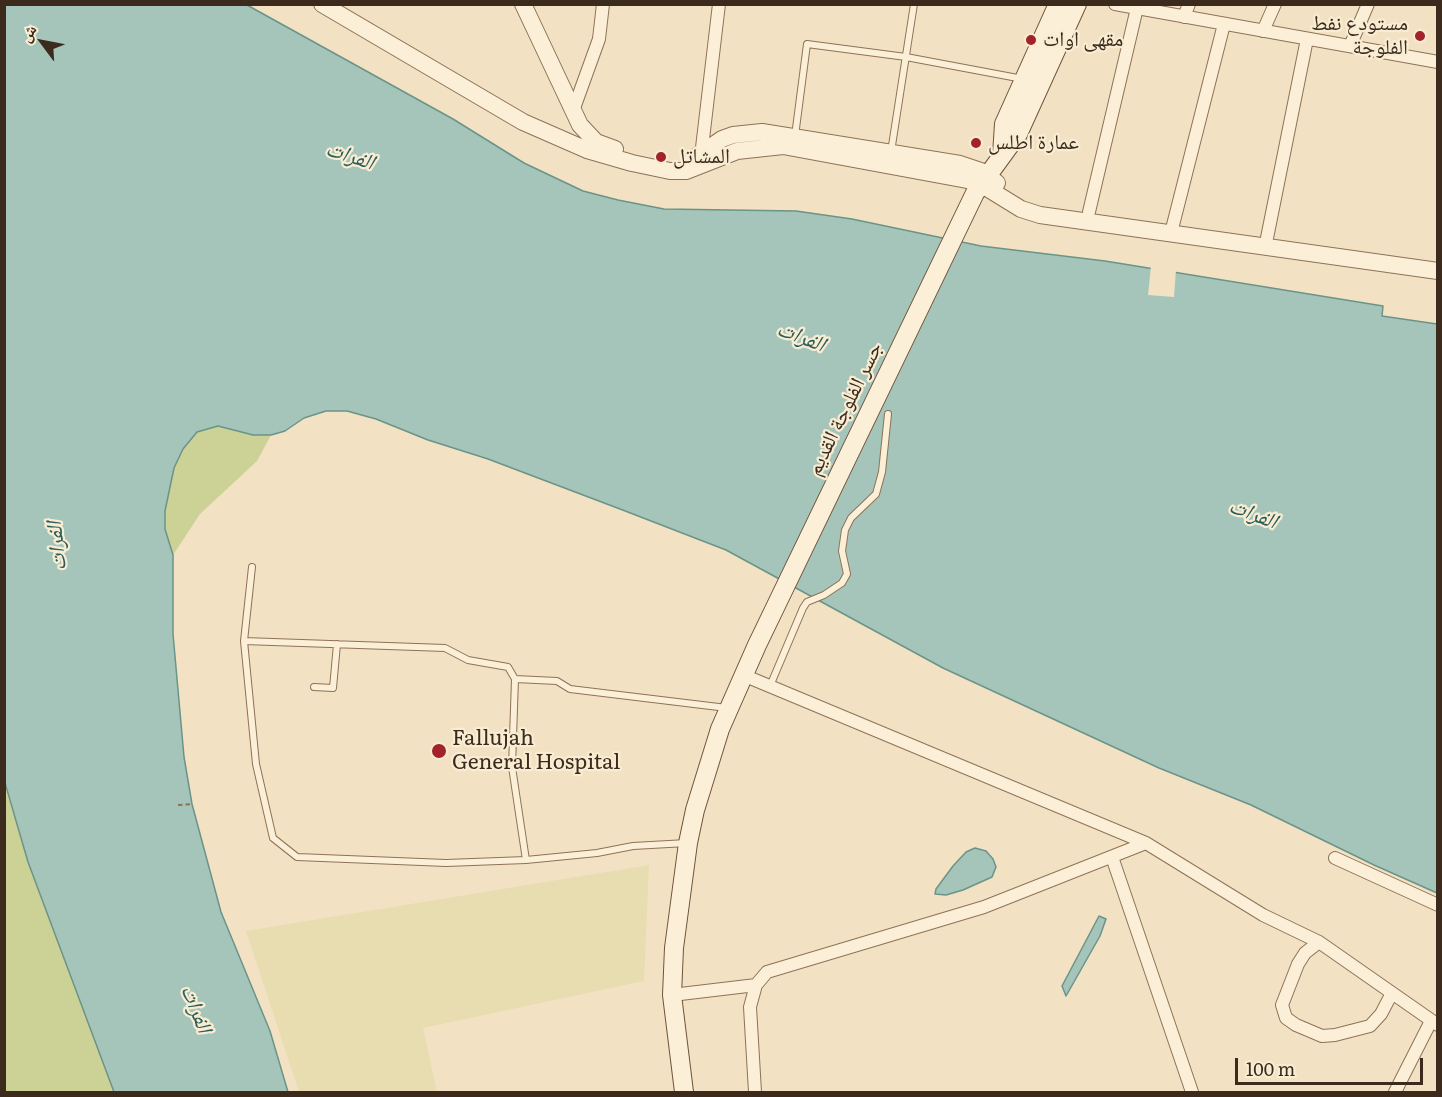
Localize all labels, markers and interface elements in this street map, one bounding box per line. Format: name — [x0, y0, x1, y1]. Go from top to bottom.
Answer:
place label: مستودع نفط الفلوجة — [1311, 11, 1408, 61]
north arrow — [12, 12, 72, 72]
text: ش — [12, 19, 41, 46]
place label: مقهى اوات — [1043, 27, 1123, 53]
marker: مستودع نفط الفلوجة — [1413, 29, 1427, 43]
marker: مقهى اوات — [1024, 33, 1038, 47]
place label: عمارة اطلس — [988, 130, 1079, 156]
water label: الفرات — [322, 136, 378, 176]
marker: عمارة اطلس — [969, 136, 983, 150]
place label: المشاتل — [673, 144, 730, 170]
marker: المشاتل — [654, 150, 668, 164]
water label: الفرات — [773, 316, 829, 358]
street label: جسر الفلوجة القديم — [802, 338, 888, 480]
water label: الفرات — [1225, 493, 1281, 535]
water label: الفرات — [41, 520, 73, 572]
place label: Fallujah General Hospital — [452, 726, 620, 776]
marker: Fallujah General Hospital — [430, 742, 448, 760]
water label: الفرات — [174, 981, 218, 1037]
scale bar — [1238, 1046, 1426, 1084]
text: 100 m — [1246, 1055, 1295, 1082]

